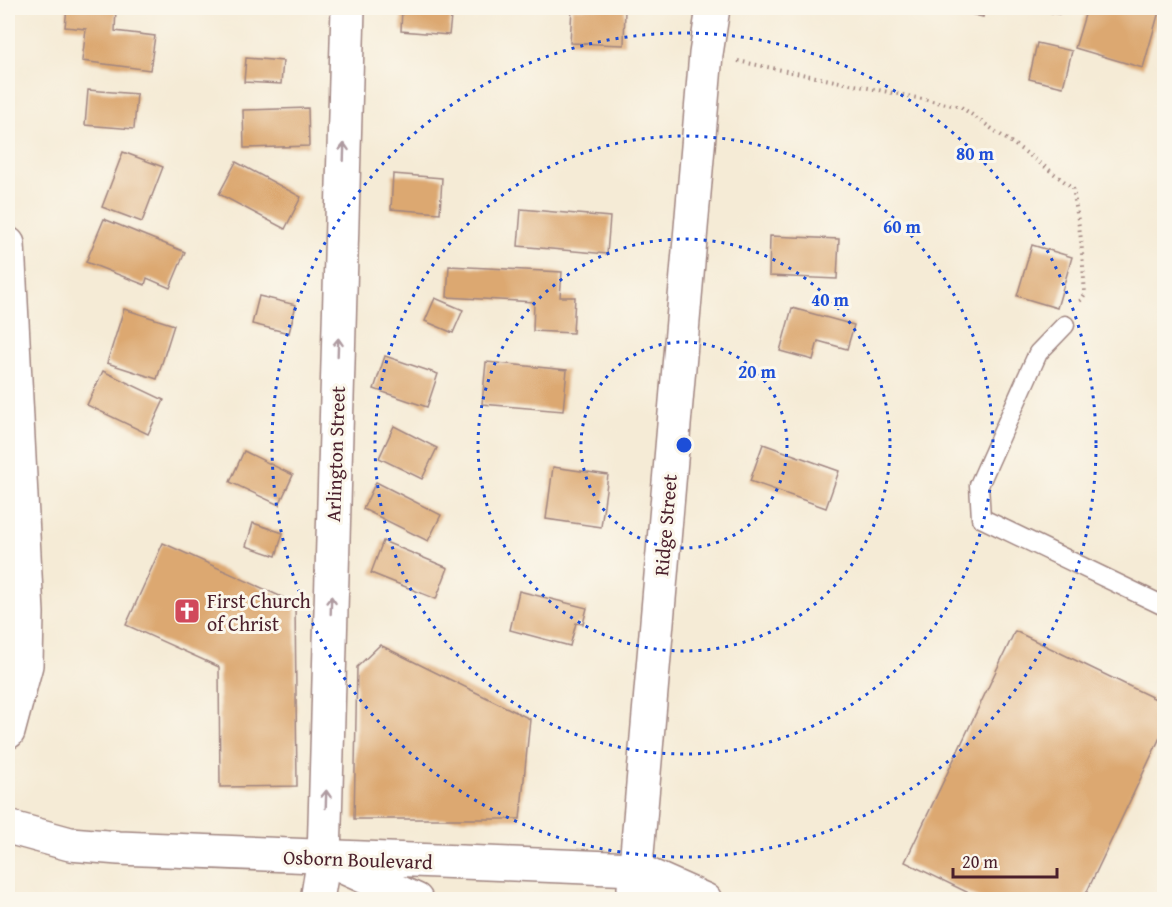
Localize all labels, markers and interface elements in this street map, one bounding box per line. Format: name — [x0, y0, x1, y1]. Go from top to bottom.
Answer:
text: 80 m — [956, 140, 995, 167]
one-way arrow — [338, 142, 350, 162]
text: 60 m — [883, 213, 922, 240]
text: 40 m — [811, 286, 850, 313]
one-way arrow — [333, 337, 344, 357]
text: 20 m — [738, 358, 777, 385]
street label: Arlington Street — [318, 385, 352, 523]
centre of rings — [674, 435, 694, 455]
street label: Ridge Street — [646, 473, 684, 577]
place label: First Church of Christ — [207, 586, 311, 638]
one-way arrow — [325, 595, 337, 615]
church icon: First Church of Christ — [172, 596, 202, 626]
one-way arrow — [320, 790, 331, 810]
scale bar — [953, 841, 1056, 879]
street label: Osborn Boulevard — [283, 842, 434, 876]
text: 20 m — [962, 848, 998, 875]

